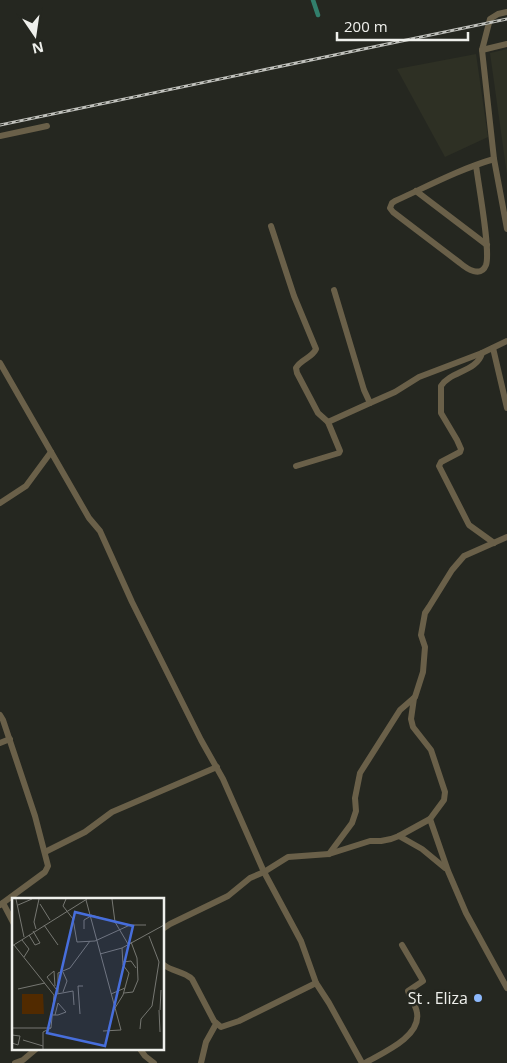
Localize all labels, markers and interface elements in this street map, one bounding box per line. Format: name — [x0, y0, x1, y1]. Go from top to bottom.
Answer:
north arrow — [10, 10, 60, 60]
scale bar — [337, 10, 468, 42]
text: 200 m — [344, 16, 388, 36]
text: N — [30, 38, 46, 59]
inset map — [12, 898, 165, 1050]
place label: St . Eliza — [408, 987, 468, 1009]
marker: St . Eliza — [472, 992, 484, 1004]

